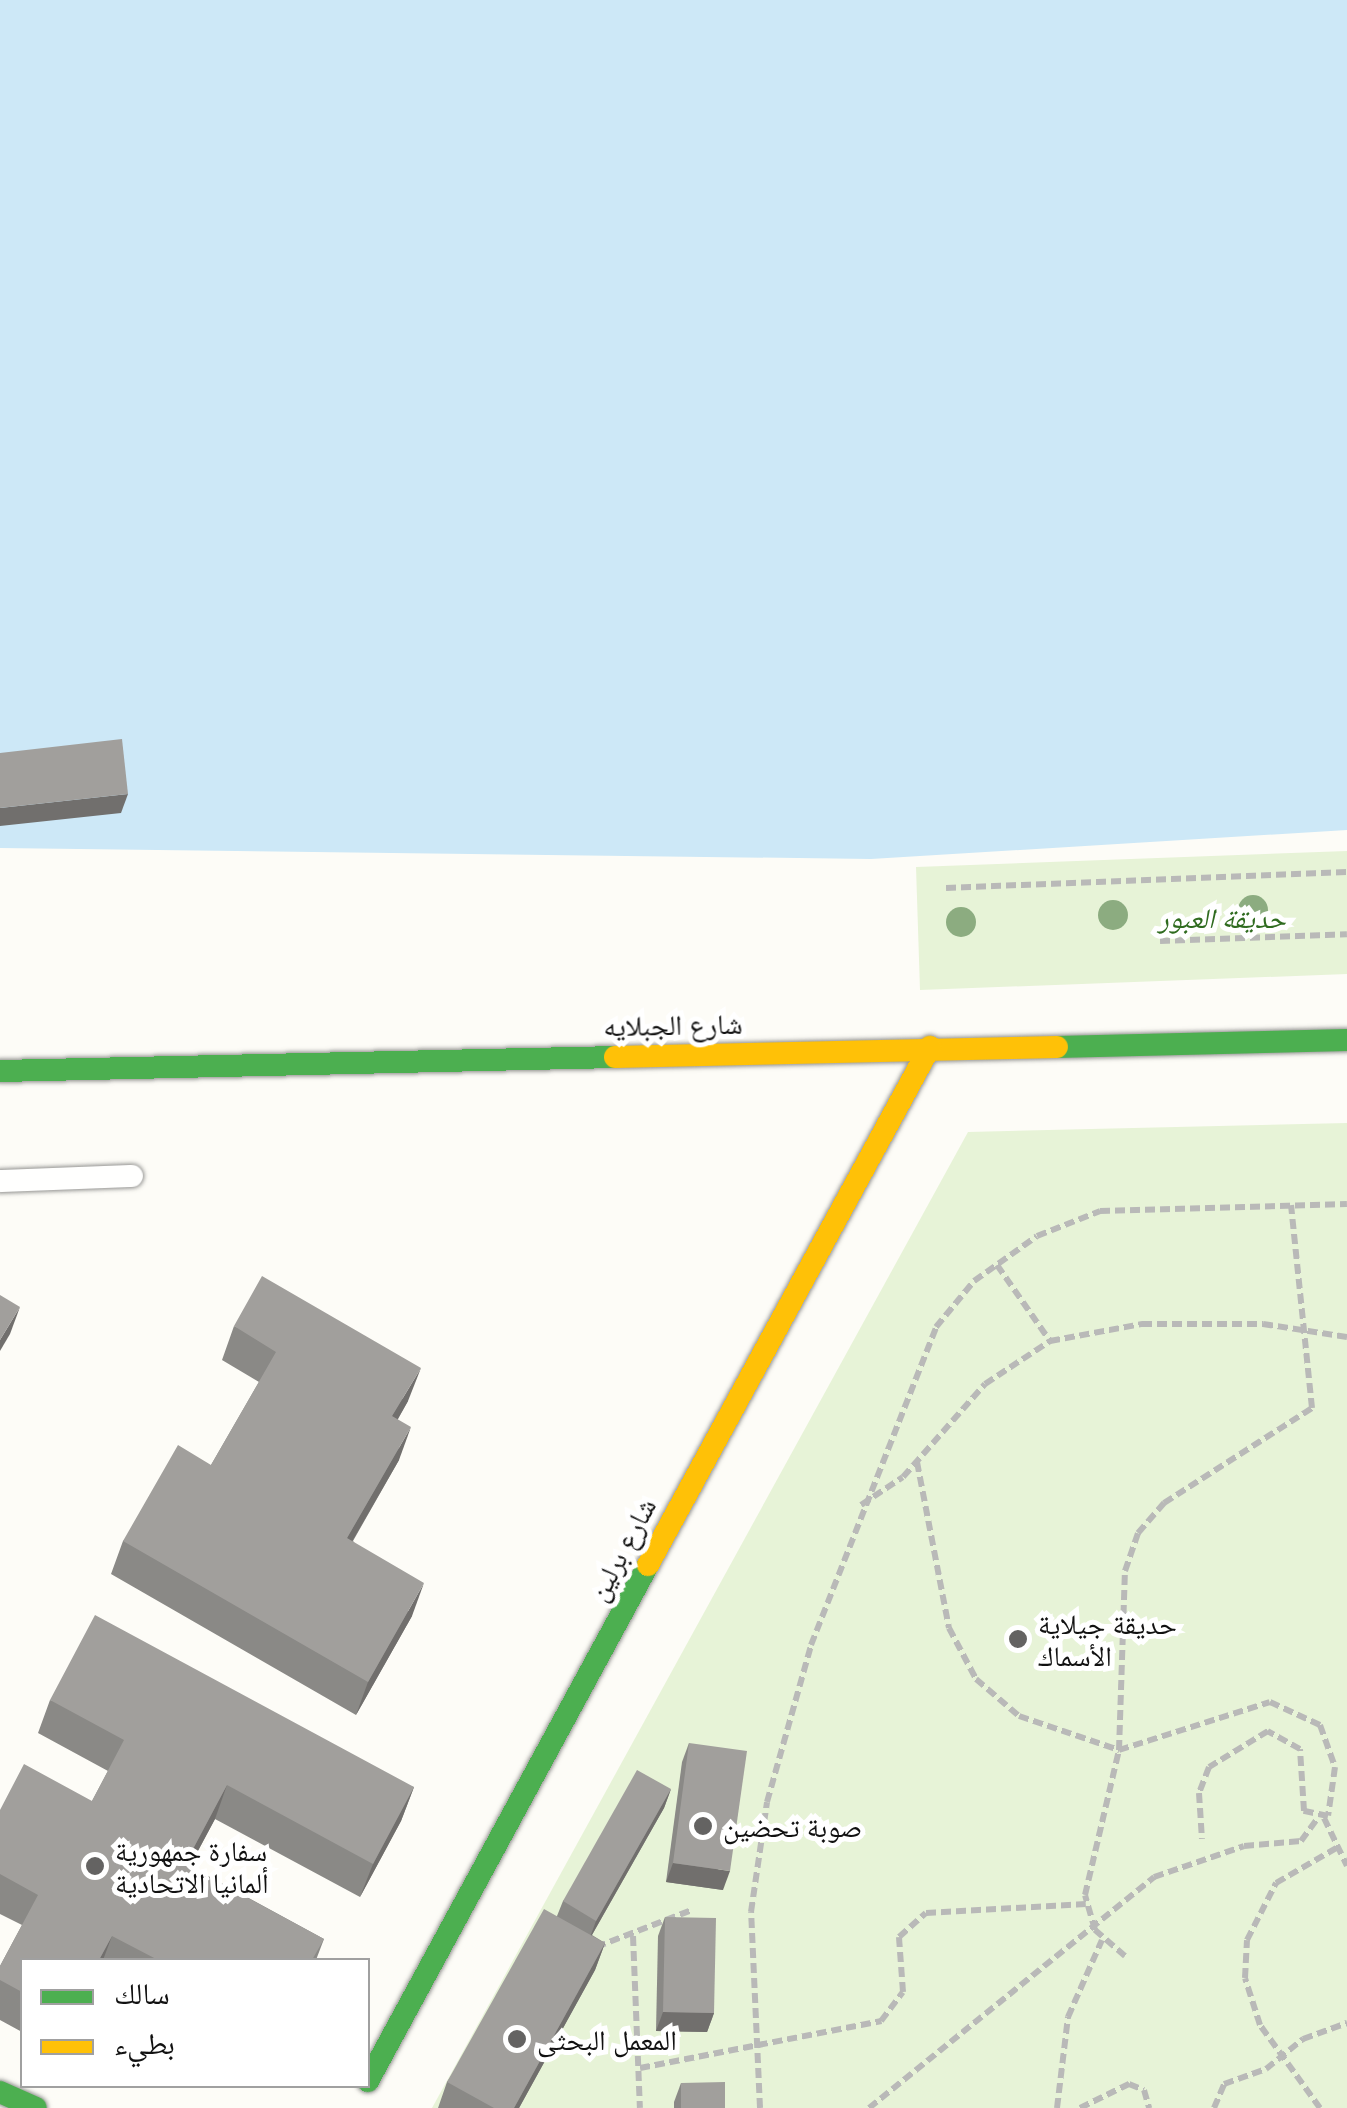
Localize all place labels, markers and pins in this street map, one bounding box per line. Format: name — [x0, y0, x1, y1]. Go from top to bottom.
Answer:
place label: حديقة جيلاية الأسماك — [1038, 1606, 1177, 1672]
marker: حديقة جيلاية الأسماك — [1007, 1628, 1029, 1650]
place label: صوبة تحضين — [723, 1809, 862, 1843]
marker: صوبة تحضين — [692, 1815, 714, 1837]
place label: سفارة جمهورية ألمانيا الاتحادية — [115, 1833, 269, 1899]
marker: سفارة جمهورية ألمانيا الاتحادية — [84, 1855, 106, 1877]
place label: المعمل البحثى — [537, 2022, 677, 2056]
marker: المعمل البحثى — [506, 2028, 528, 2050]

